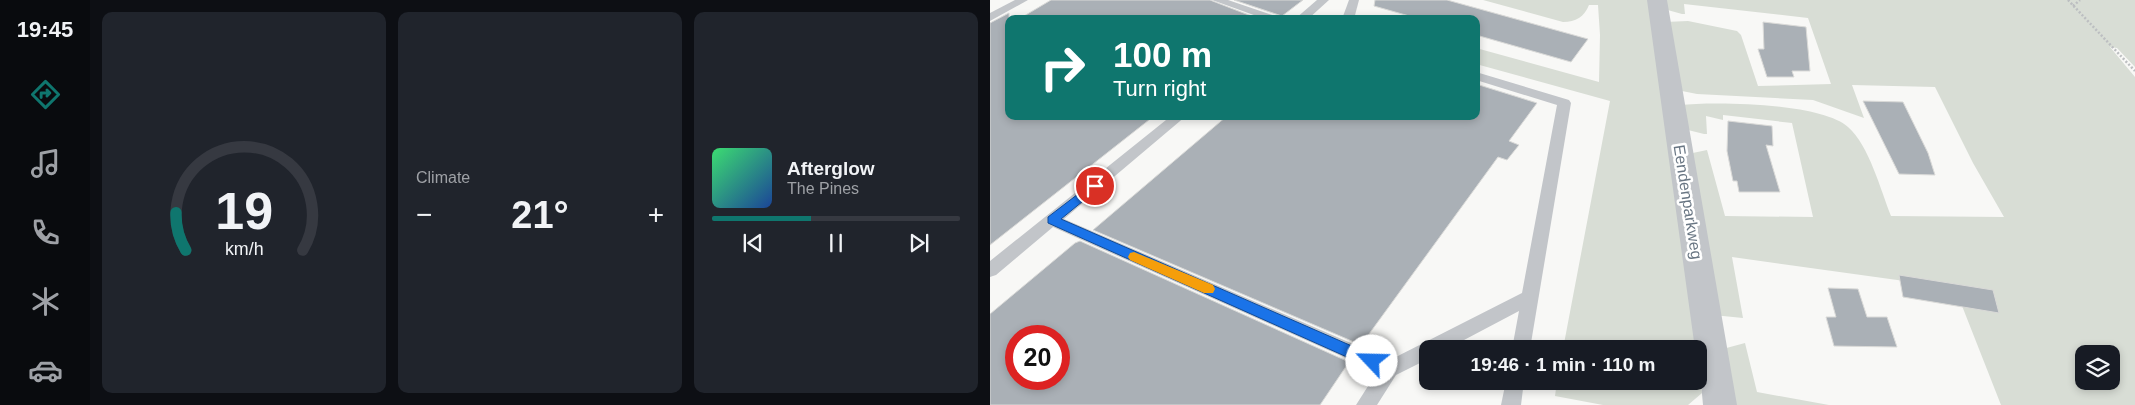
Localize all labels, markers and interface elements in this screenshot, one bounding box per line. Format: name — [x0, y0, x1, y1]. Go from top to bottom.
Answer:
text: 19:45 — [17, 17, 73, 42]
icon: right — [1030, 35, 1095, 100]
text: 100 m — [1113, 35, 1212, 74]
text: Turn right — [1113, 76, 1206, 101]
icon: directions — [28, 77, 63, 112]
street label: Eendenparkweg — [1671, 144, 1705, 260]
icon: music — [28, 146, 63, 181]
text: Afterglow — [787, 158, 875, 179]
pin — [1074, 165, 1116, 207]
text: Climate — [416, 169, 470, 186]
icon: arrive — [1081, 172, 1109, 200]
text: The Pines — [787, 180, 859, 197]
text: 19 — [215, 182, 273, 240]
text: 21° — [511, 194, 569, 236]
text: − — [416, 199, 432, 230]
text: + — [648, 199, 664, 230]
icon: phone — [28, 215, 63, 250]
icon: previous — [739, 229, 767, 257]
icon: pause — [822, 229, 850, 257]
icon: next — [905, 229, 933, 257]
text: km/h — [225, 239, 263, 259]
icon: climate — [28, 284, 63, 319]
speed limit sign: 20 — [1005, 325, 1070, 390]
position arrow — [1345, 334, 1397, 386]
map controls — [2075, 345, 2120, 390]
button: layers — [2075, 345, 2120, 390]
icon: car — [28, 353, 63, 388]
text: 19:46 · 1 min · 110 m — [1471, 354, 1655, 375]

